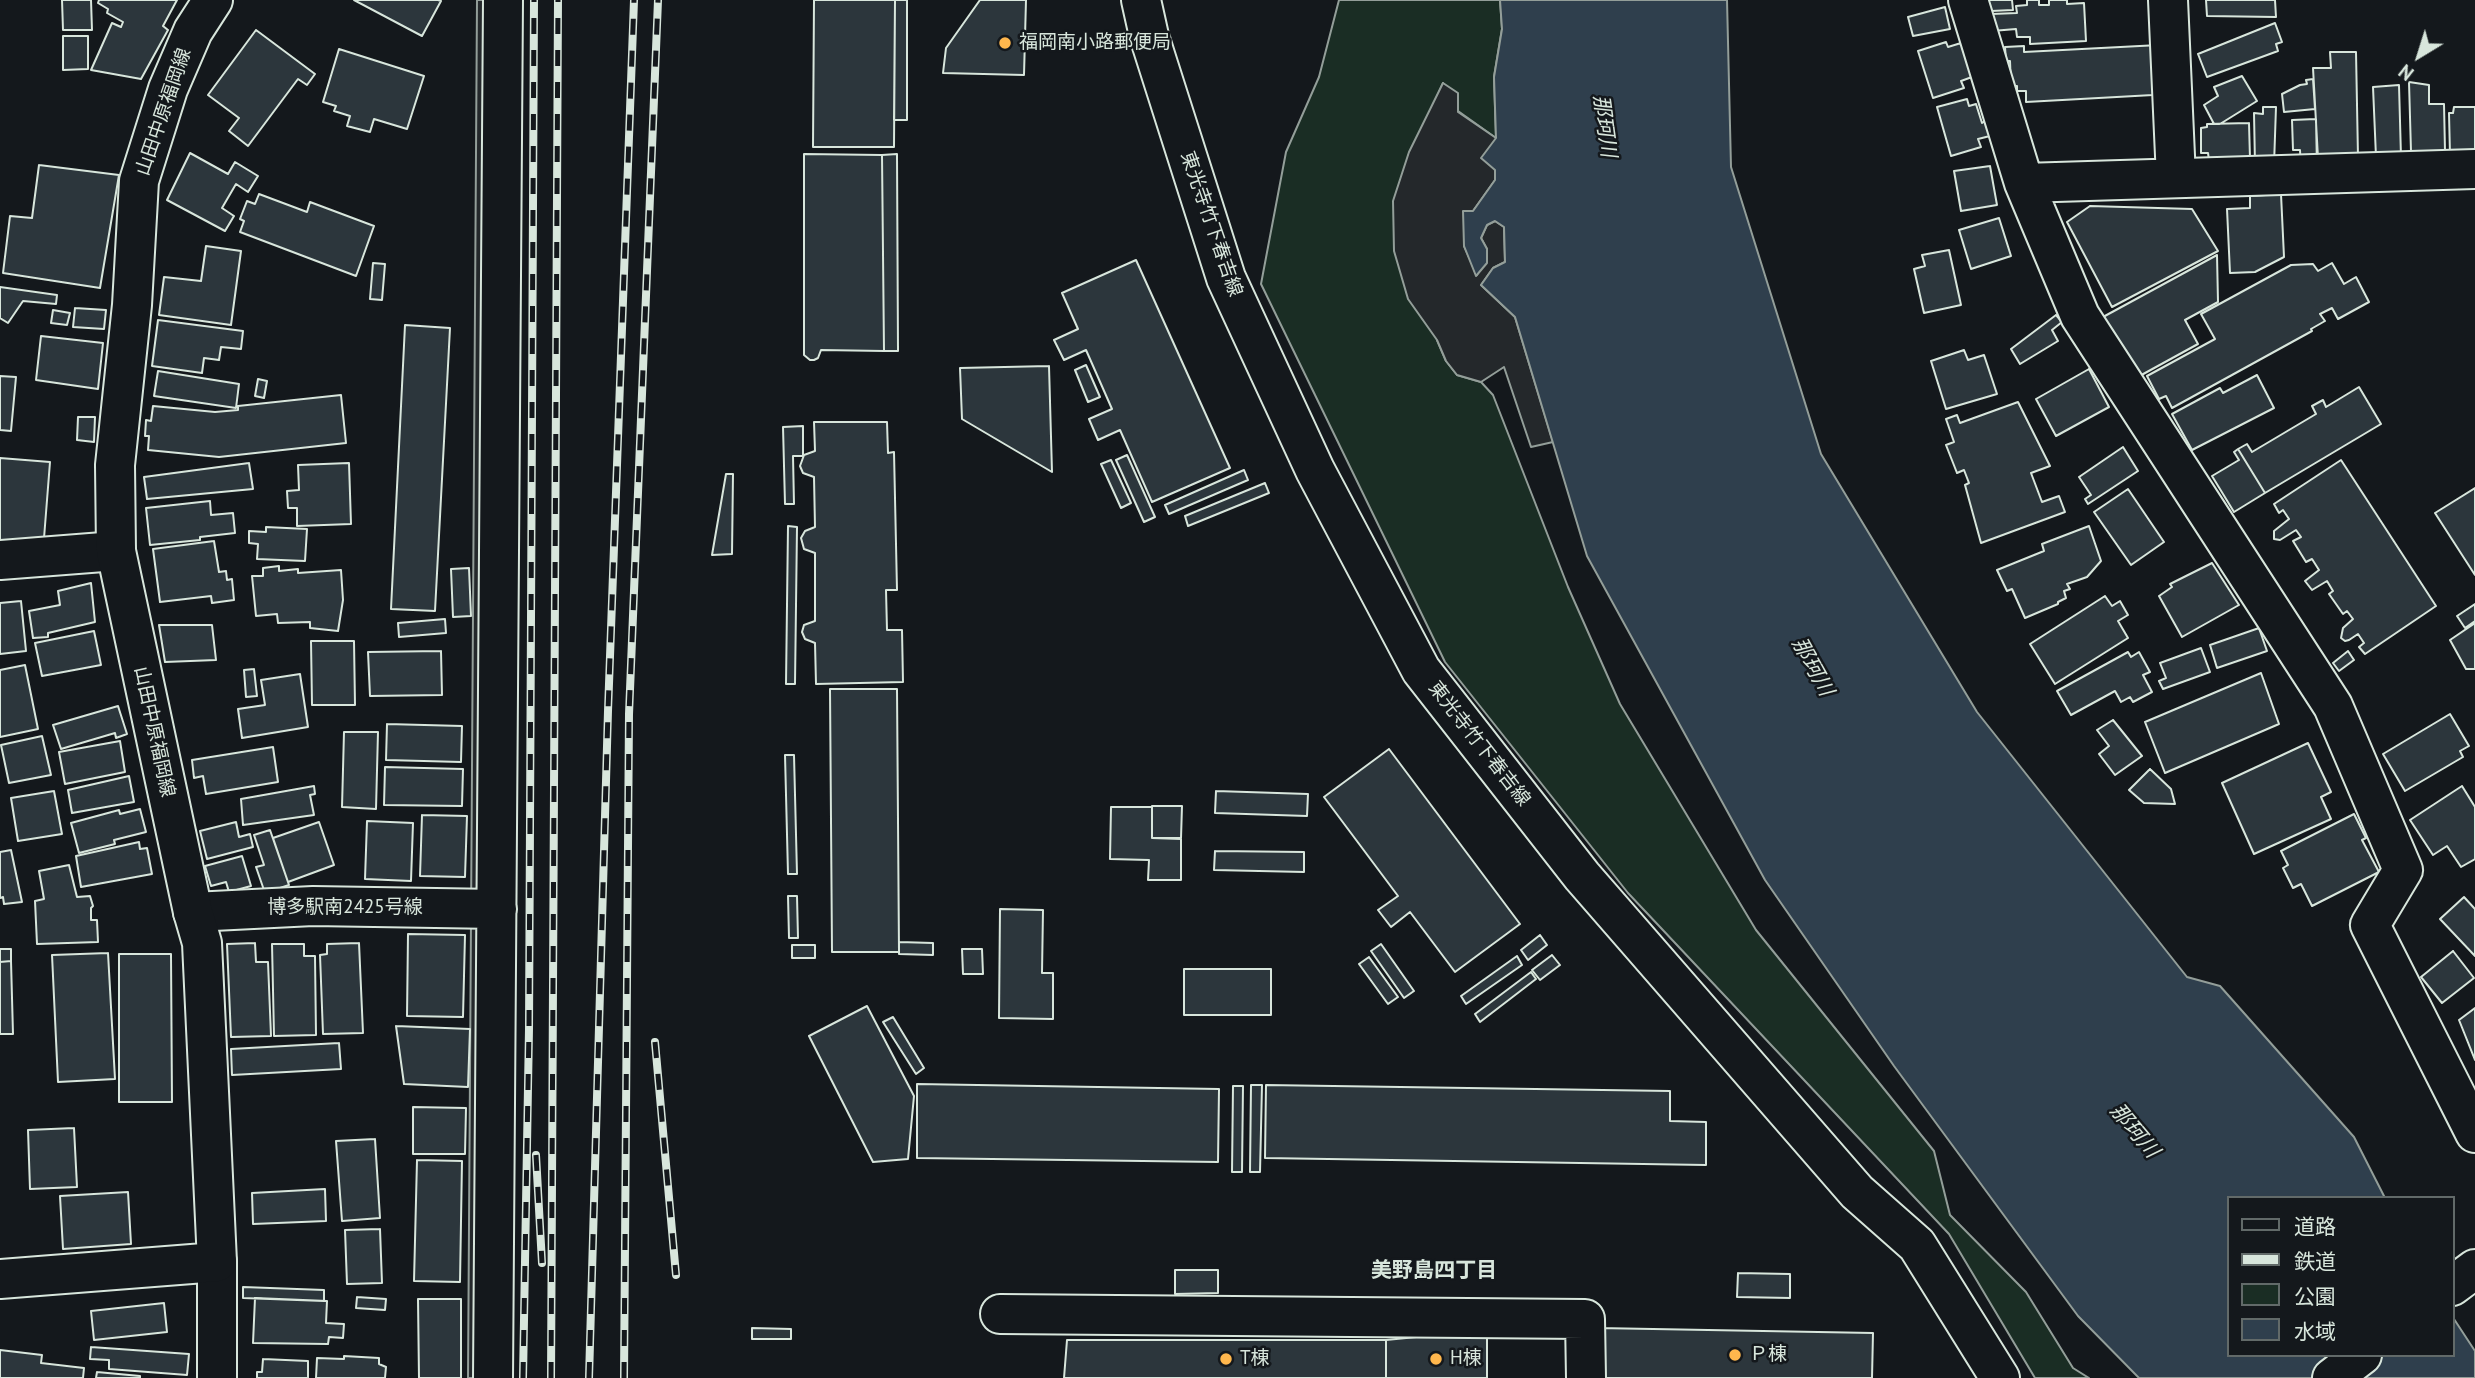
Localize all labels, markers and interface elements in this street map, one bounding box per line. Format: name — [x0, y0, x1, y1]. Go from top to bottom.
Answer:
north arrow — [2384, 21, 2454, 91]
place label: 福岡南小路郵便局 — [1019, 32, 1171, 54]
marker: 福岡南小路郵便局 — [997, 35, 1013, 51]
street label: 山田中原福岡線 — [132, 45, 196, 179]
text: N — [2394, 59, 2418, 86]
water label: 那珂川 — [1587, 93, 1621, 159]
street label: 東光寺竹下春吉線 — [1175, 148, 1247, 300]
water label: 那珂川 — [1786, 633, 1838, 701]
street label: 山田中原福岡線 — [129, 665, 179, 799]
street label: 東光寺竹下春吉線 — [1423, 677, 1535, 811]
street label: 博多駅南2425号線 — [267, 897, 423, 919]
water label: 那珂川 — [2104, 1099, 2164, 1163]
legend — [2226, 1196, 2454, 1357]
text: 道路 — [2294, 1213, 2336, 1240]
text: 鉄道 — [2294, 1248, 2336, 1275]
district label: 美野島四丁目 — [1371, 1258, 1497, 1284]
text: 公園 — [2294, 1283, 2336, 1310]
text: 水域 — [2294, 1318, 2336, 1345]
place label: Ｐ棟 — [1749, 1344, 1787, 1366]
marker: Ｐ棟 — [1727, 1347, 1743, 1363]
place label: T棟 — [1240, 1348, 1270, 1370]
place label: H棟 — [1450, 1348, 1482, 1370]
marker: T棟 — [1218, 1351, 1234, 1367]
marker: H棟 — [1428, 1351, 1444, 1367]

